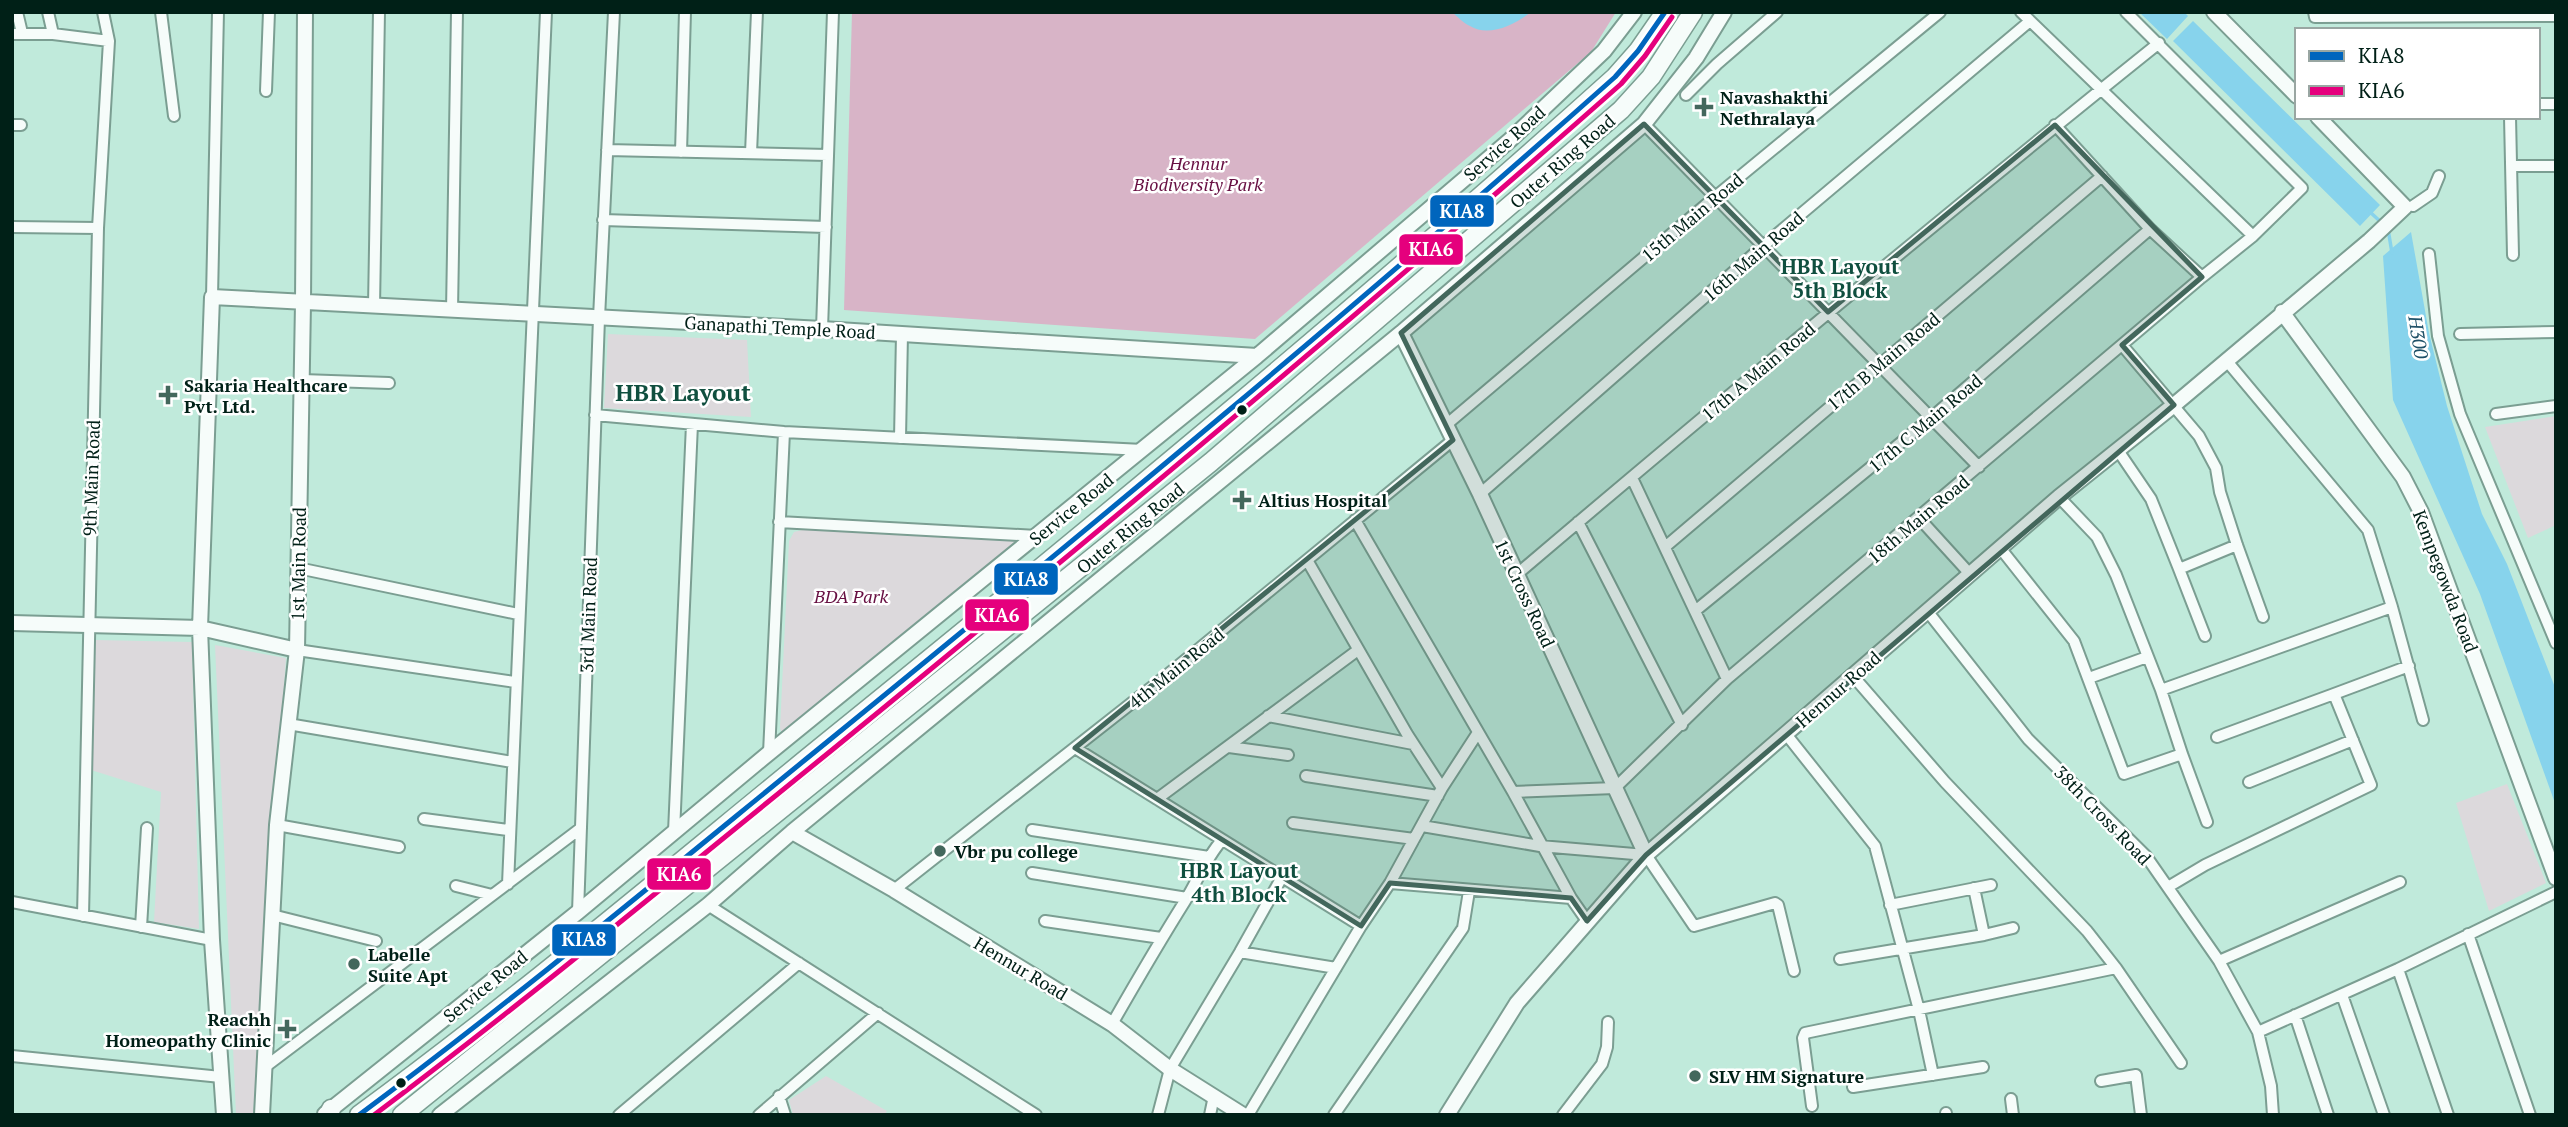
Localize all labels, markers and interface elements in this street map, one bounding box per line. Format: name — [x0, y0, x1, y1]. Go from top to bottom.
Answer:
legend — [2295, 28, 2540, 119]
text: KIA8 — [2358, 41, 2405, 69]
text: KIA6 — [2358, 76, 2405, 104]
place label: Navashakthi Nethralaya — [1720, 85, 1828, 130]
marker: Navashakthi Nethralaya — [1694, 97, 1714, 117]
street label: Service Road — [1458, 100, 1550, 186]
street label: Outer Ring Road — [1504, 109, 1620, 213]
park label: Hennur Biodiversity Park — [1132, 151, 1263, 196]
street label: 15th Main Road — [1636, 167, 1748, 267]
line badge: KIA8 — [1429, 194, 1495, 228]
text: KIA8 — [1439, 198, 1485, 223]
street label: 16th Main Road — [1698, 206, 1808, 306]
line badge: KIA6 — [1398, 233, 1464, 266]
text: KIA6 — [1408, 236, 1454, 261]
district label: HBR Layout 5th Block — [1781, 252, 1900, 304]
street label: 17th B Main Road — [1821, 307, 1945, 415]
street label: Ganapathi Temple Road — [684, 310, 876, 344]
water label: H300 — [2403, 313, 2435, 360]
street label: 17th A Main Road — [1696, 316, 1820, 426]
street label: 17th C Main Road — [1863, 368, 1987, 478]
place label: Sakaria Healthcare Pvt. Ltd. — [184, 373, 348, 418]
district label: HBR Layout — [615, 376, 751, 408]
marker: Sakaria Healthcare Pvt. Ltd. — [158, 385, 178, 405]
unlabelled marker — [1235, 403, 1249, 417]
street label: 9th Main Road — [77, 419, 105, 537]
street label: Service Road — [1024, 468, 1118, 550]
street label: 18th Main Road — [1862, 469, 1974, 569]
street label: Outer Ring Road — [1071, 477, 1189, 579]
place label: Altius Hospital — [1258, 488, 1387, 512]
marker: Altius Hospital — [1232, 490, 1252, 510]
street label: Kempegowda Road — [2408, 506, 2484, 656]
street label: 1st Main Road — [285, 507, 311, 621]
street label: 1st Cross Road — [1489, 535, 1561, 651]
street label: 3rd Main Road — [574, 557, 602, 673]
line badge: KIA8 — [993, 562, 1059, 596]
text: KIA8 — [1003, 566, 1049, 591]
park label: BDA Park — [813, 584, 888, 608]
line badge: KIA6 — [964, 598, 1030, 632]
text: KIA6 — [974, 602, 1020, 627]
street label: 4th Main Road — [1123, 622, 1229, 714]
street label: Hennur Road — [1790, 645, 1886, 733]
street label: 38th Cross Road — [2049, 760, 2157, 870]
place label: Vbr pu college — [954, 839, 1078, 863]
marker: Vbr pu college — [932, 843, 948, 859]
district label: HBR Layout 4th Block — [1180, 856, 1299, 908]
line badge: KIA6 — [646, 857, 712, 891]
text: KIA6 — [656, 861, 702, 886]
line badge: KIA8 — [551, 923, 617, 957]
text: KIA8 — [561, 926, 607, 951]
street label: Hennur Road — [970, 931, 1072, 1005]
place label: Labelle Suite Apt — [368, 942, 448, 987]
street label: Service Road — [438, 945, 532, 1027]
marker: Labelle Suite Apt — [346, 956, 362, 972]
place label: Reachh Homeopathy Clinic — [105, 1007, 271, 1052]
marker: Reachh Homeopathy Clinic — [277, 1019, 297, 1039]
place label: SLV HM Signature — [1709, 1064, 1865, 1088]
marker: SLV HM Signature — [1687, 1068, 1703, 1084]
unlabelled marker — [394, 1076, 408, 1090]

